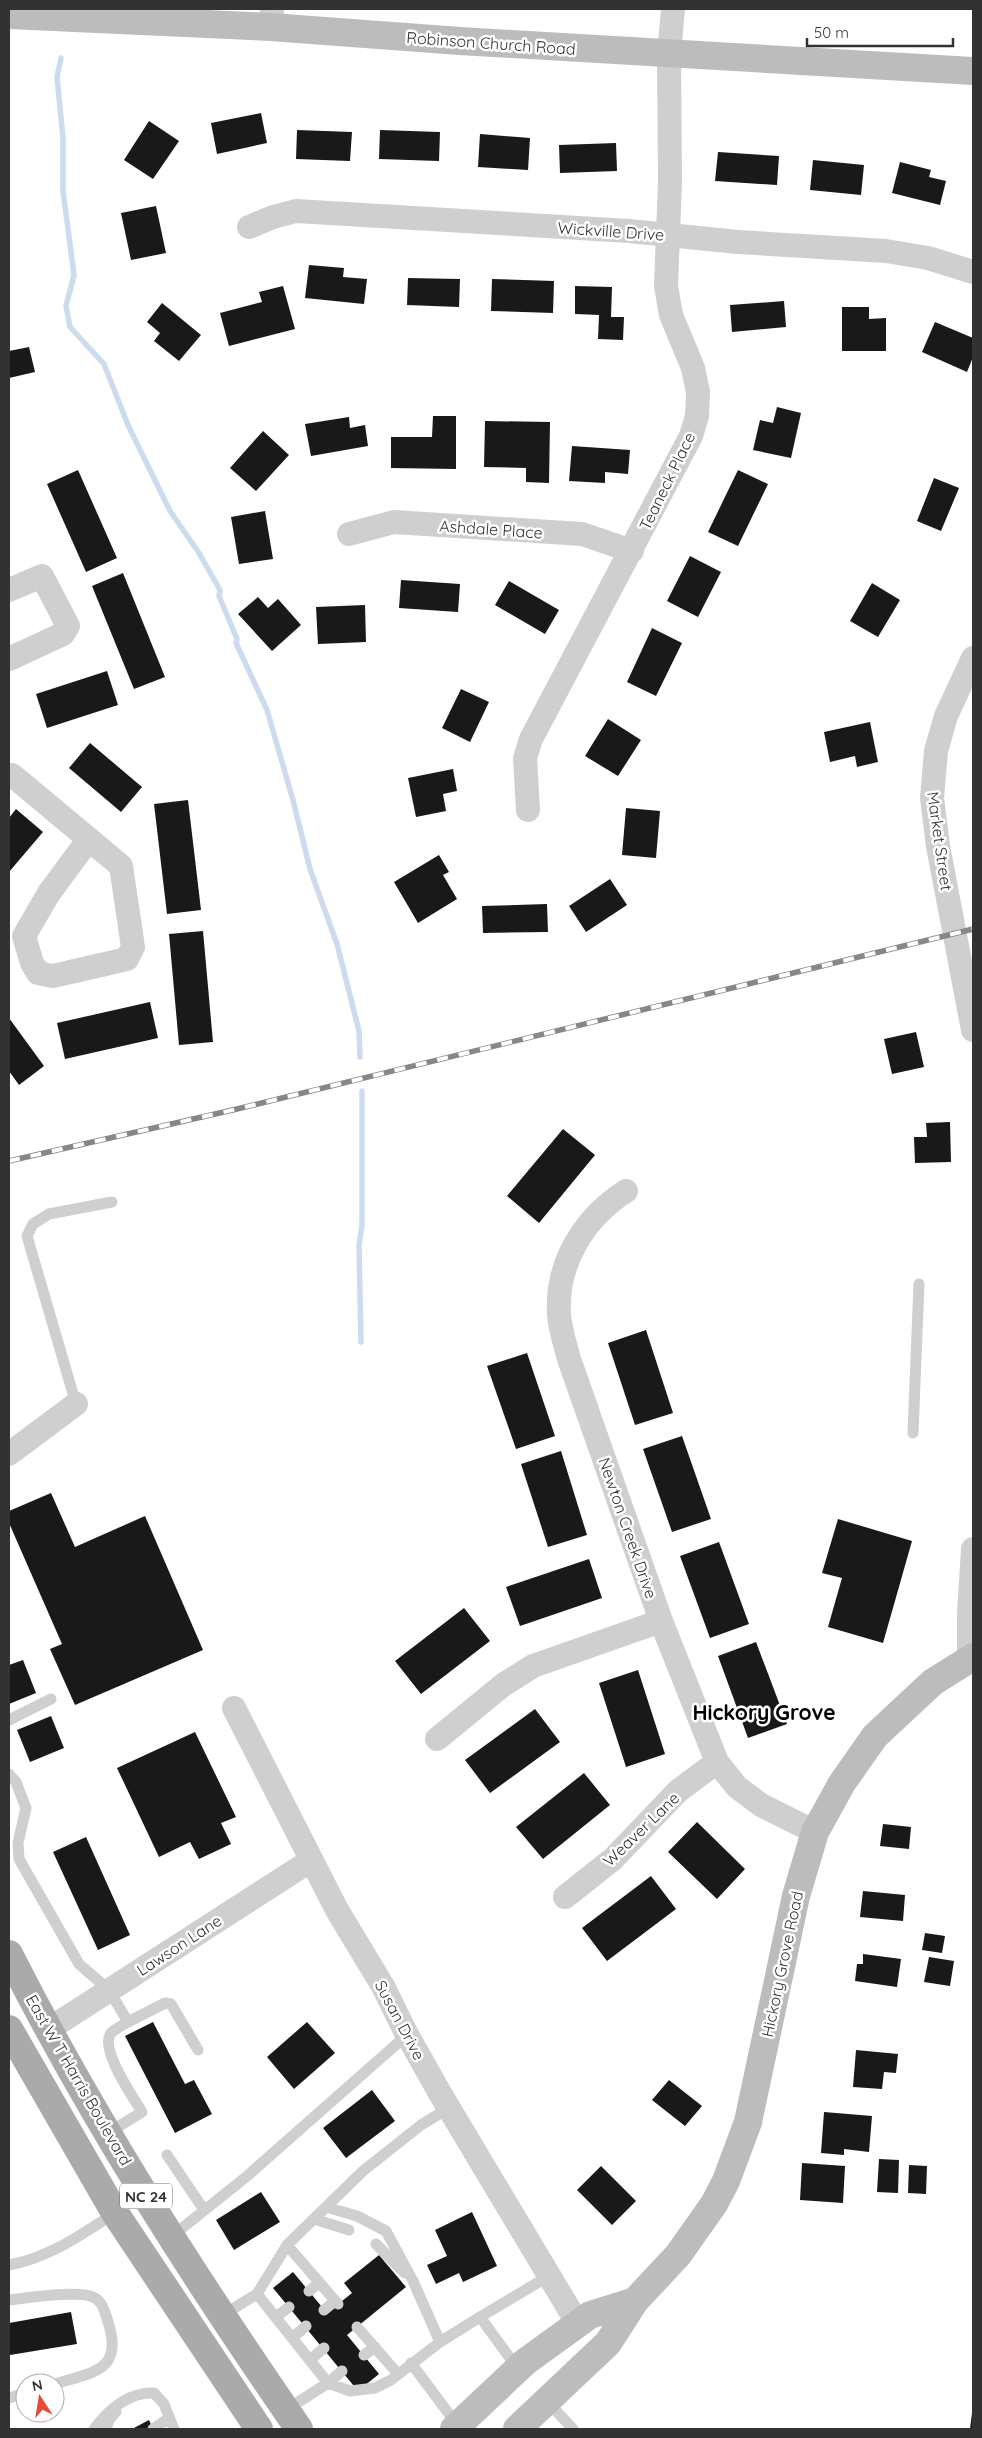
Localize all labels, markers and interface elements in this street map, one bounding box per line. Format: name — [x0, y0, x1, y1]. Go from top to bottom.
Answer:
scale bar — [807, 15, 953, 47]
text: 50 m — [814, 23, 849, 42]
street label: Robinson Church Road — [406, 27, 576, 59]
street label: Wickville Drive — [557, 217, 665, 245]
street label: Teaneck Place — [635, 429, 699, 533]
street label: Ashdale Place — [439, 515, 543, 543]
street label: Market Street — [923, 790, 957, 892]
street label: Newton Creek Drive — [594, 1455, 662, 1601]
district label: Hickory Grove — [692, 1699, 836, 1725]
street label: Weaver Lane — [599, 1788, 683, 1870]
street label: Hickory Grove Road — [757, 1889, 807, 2039]
street label: Lawson Lane — [133, 1910, 225, 1980]
street label: Susan Drive — [371, 1977, 429, 2063]
street label: East W T Harris Boulevard — [22, 1991, 136, 2169]
road number: NC 24 — [120, 2184, 172, 2208]
north arrow — [15, 2373, 65, 2423]
text: N — [30, 2375, 44, 2395]

